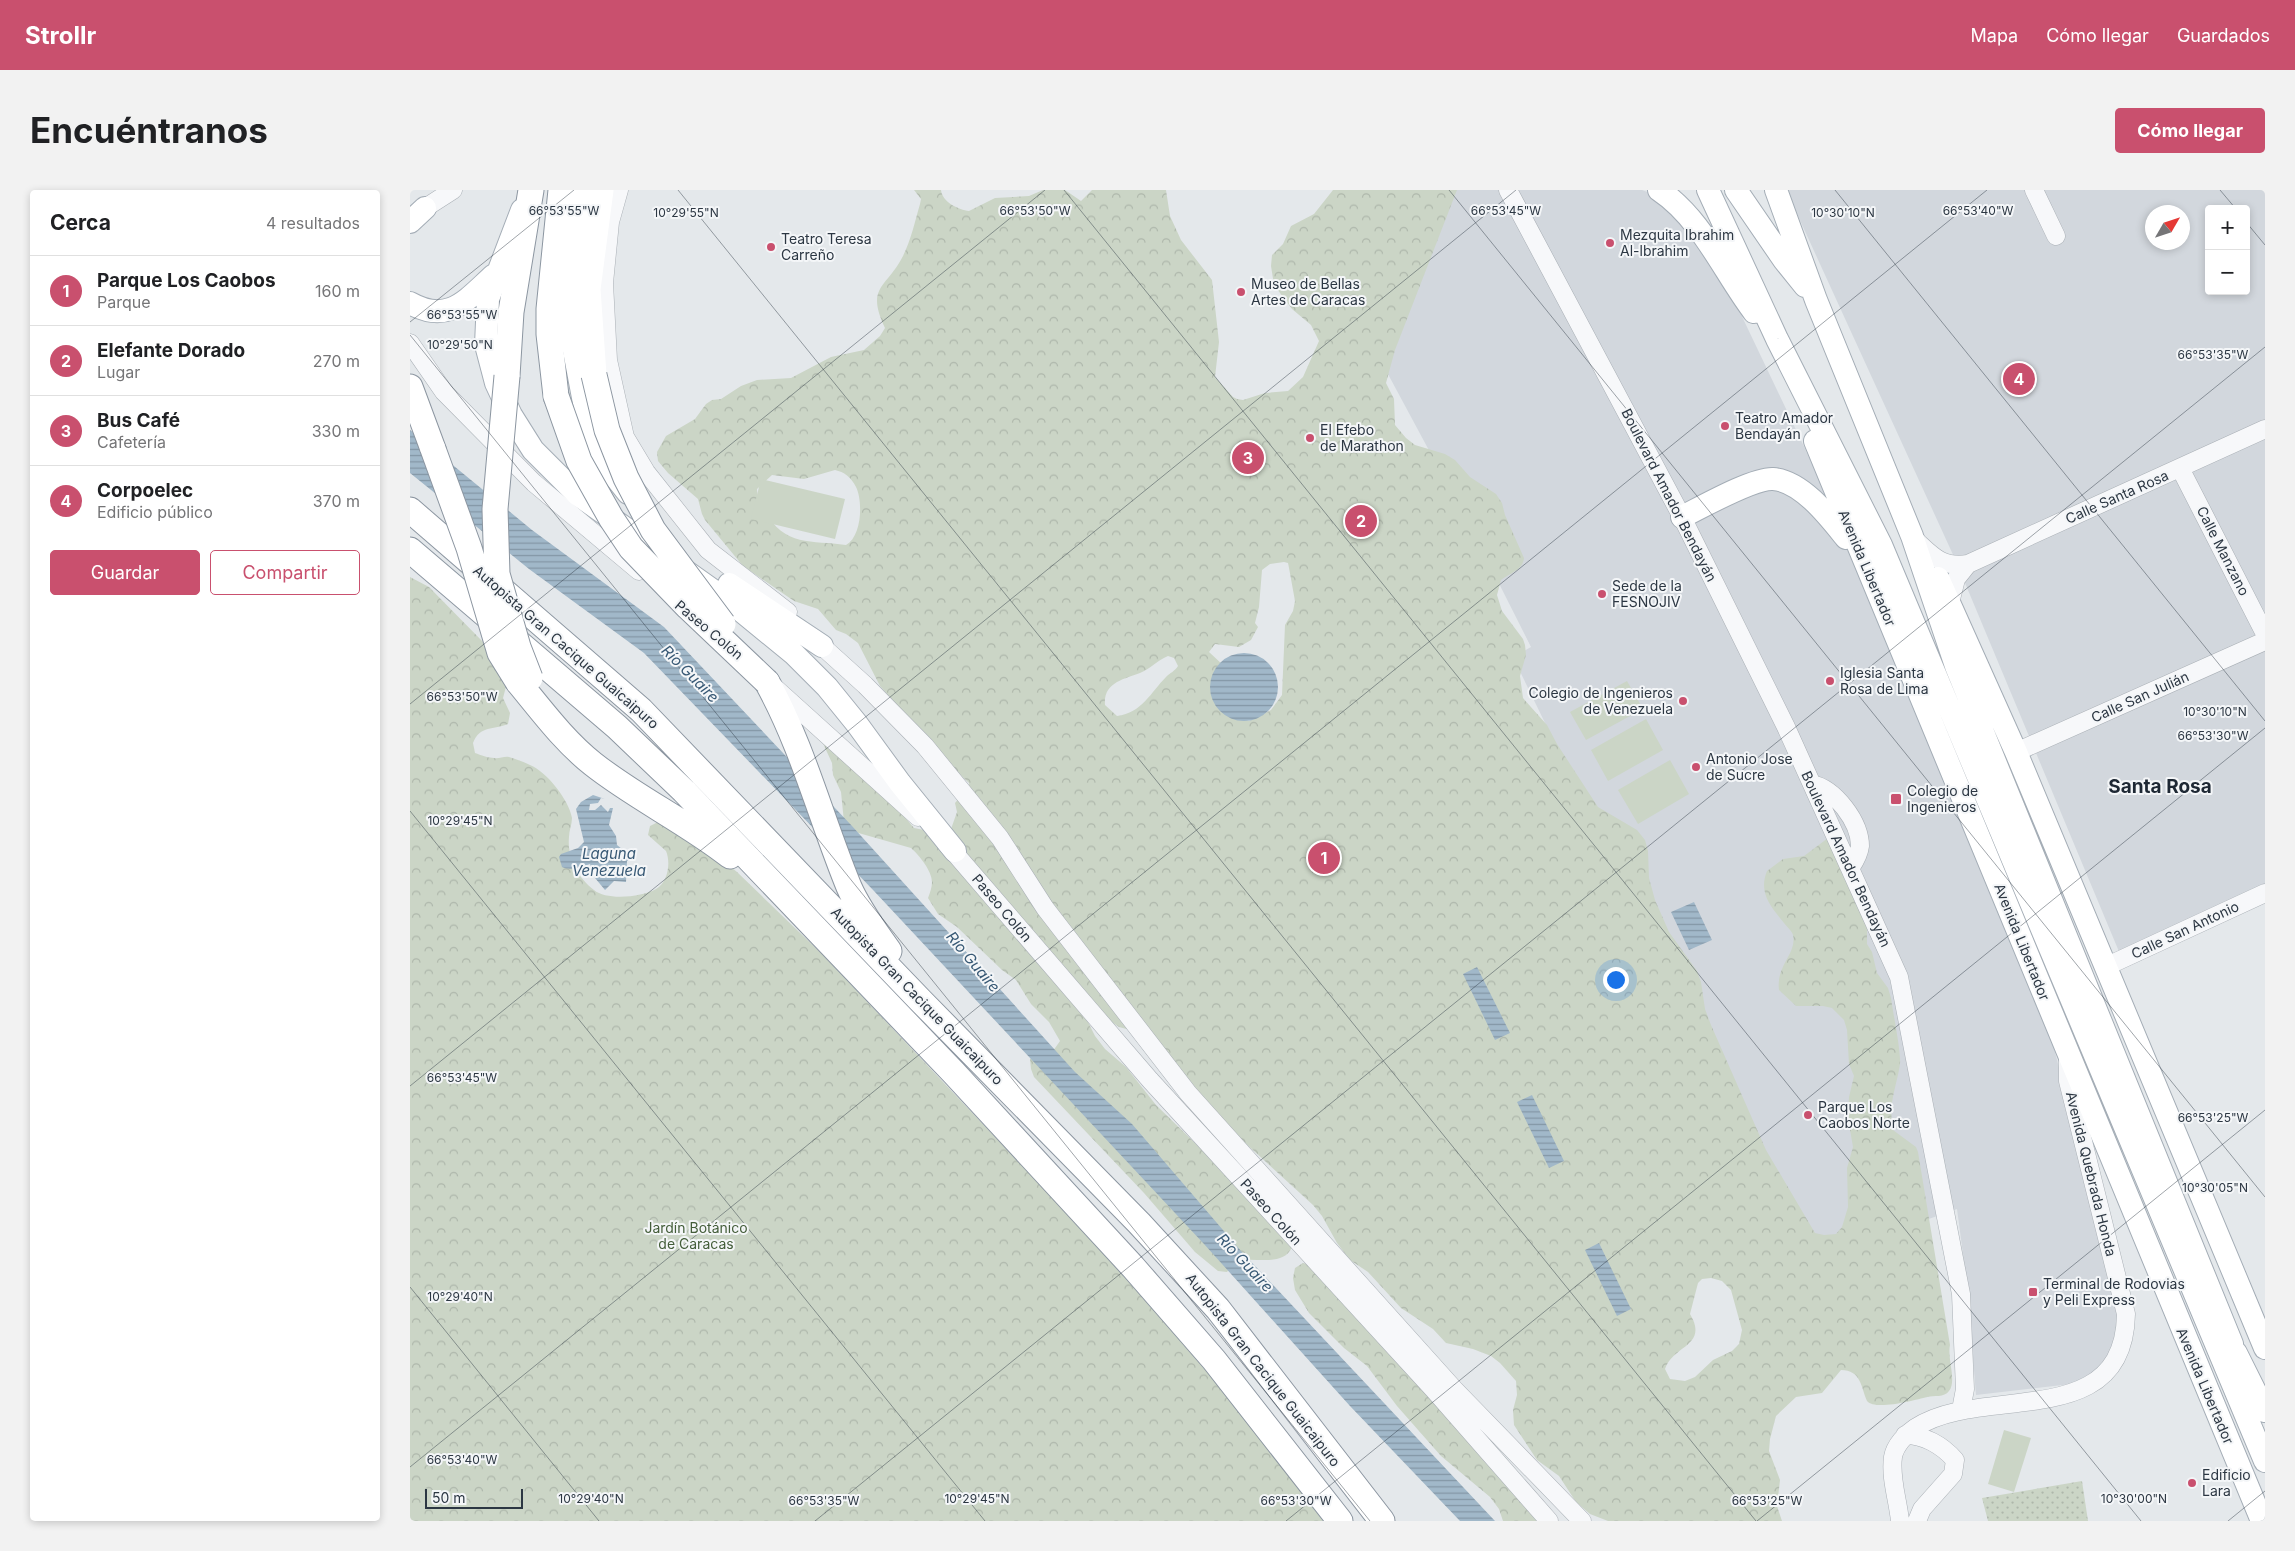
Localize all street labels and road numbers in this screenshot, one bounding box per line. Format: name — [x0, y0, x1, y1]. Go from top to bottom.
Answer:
street label: Boulevard Amador Bendayán — [1618, 405, 1721, 584]
street label: Calle Santa Rosa — [2063, 466, 2171, 527]
street label: Calle Manzano — [2194, 503, 2253, 598]
street label: Avenida Libertador — [1835, 507, 1900, 629]
street label: Autopista Gran Cacique Guaicaipuro — [470, 561, 663, 732]
street label: Paseo Colón — [672, 596, 747, 663]
street label: Calle San Julián — [2088, 667, 2191, 726]
street label: Boulevard Amador Bendayán — [1798, 768, 1895, 949]
street label: Paseo Colón — [969, 870, 1036, 945]
street label: Avenida Libertador — [1991, 881, 2054, 1003]
street label: Calle San Antonio — [2128, 897, 2241, 962]
street label: Autopista Gran Cacique Guaicaipuro — [828, 903, 1007, 1088]
street label: Avenida Quebrada Honda — [2063, 1090, 2120, 1258]
street label: Paseo Colón — [1237, 1175, 1306, 1248]
street label: Autopista Gran Cacique Guaicaipuro — [1183, 1270, 1344, 1470]
street label: Avenida Libertador — [2173, 1325, 2238, 1447]

